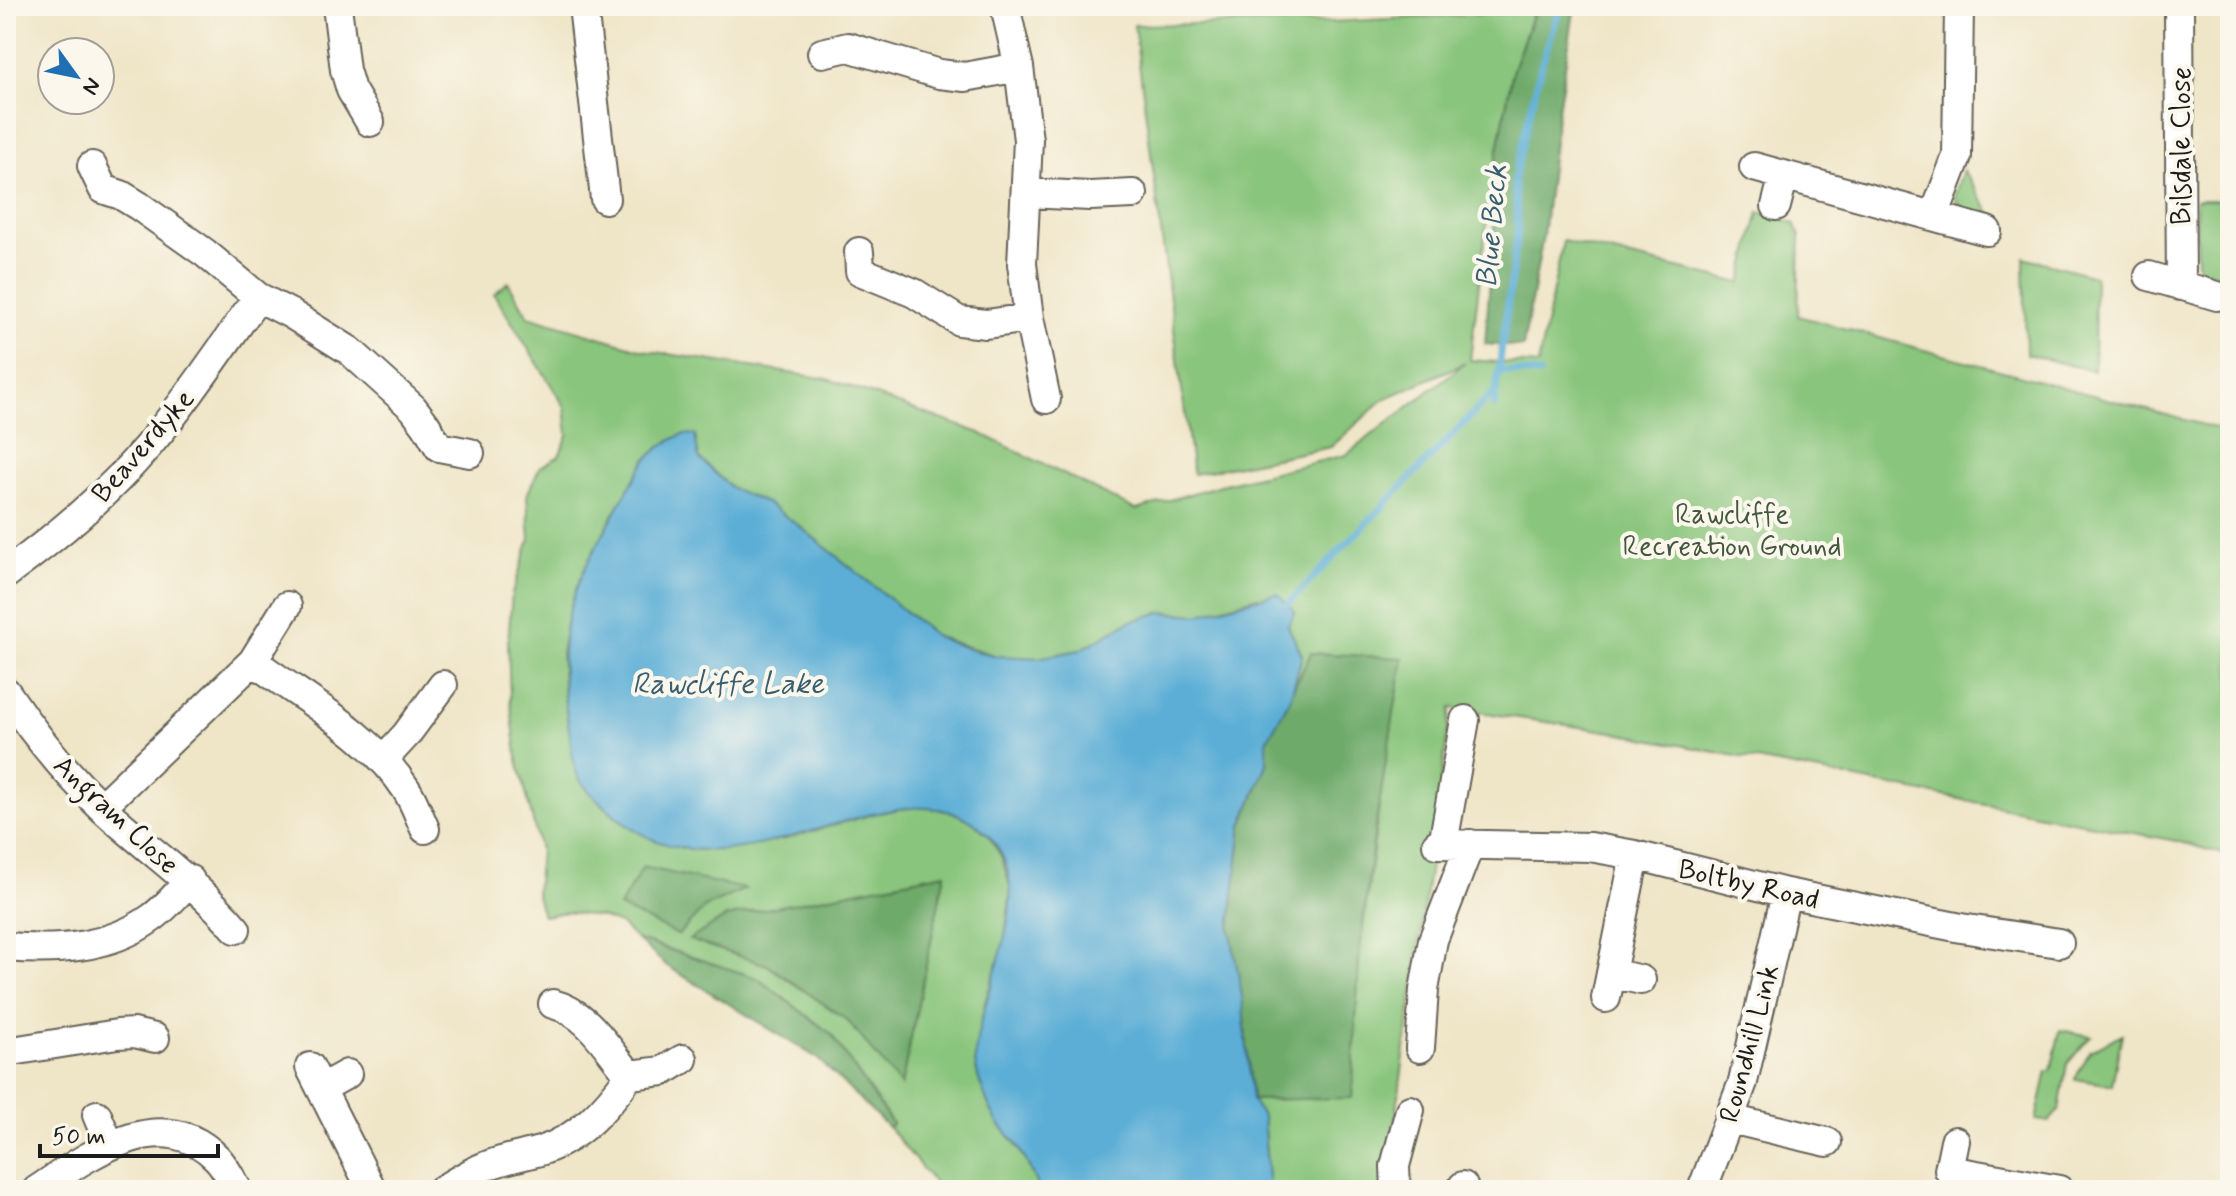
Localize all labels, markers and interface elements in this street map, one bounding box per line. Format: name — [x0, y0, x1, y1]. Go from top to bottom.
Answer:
north arrow — [36, 36, 116, 116]
street label: Bilsdale Close — [2164, 67, 2201, 225]
text: N — [75, 72, 107, 100]
water label: Blue Beck — [1468, 163, 1517, 289]
street label: Beaverdyke — [84, 382, 204, 511]
park label: Rawcliffe Recreation Ground — [1623, 497, 1841, 566]
water label: Rawcliffe Lake — [632, 665, 825, 704]
street label: Angram Close — [43, 748, 186, 886]
street label: Boltby Road — [1675, 851, 1822, 920]
street label: Roundhill Link — [1712, 960, 1789, 1127]
scale bar — [40, 1108, 218, 1158]
text: 50 m — [52, 1122, 106, 1153]

